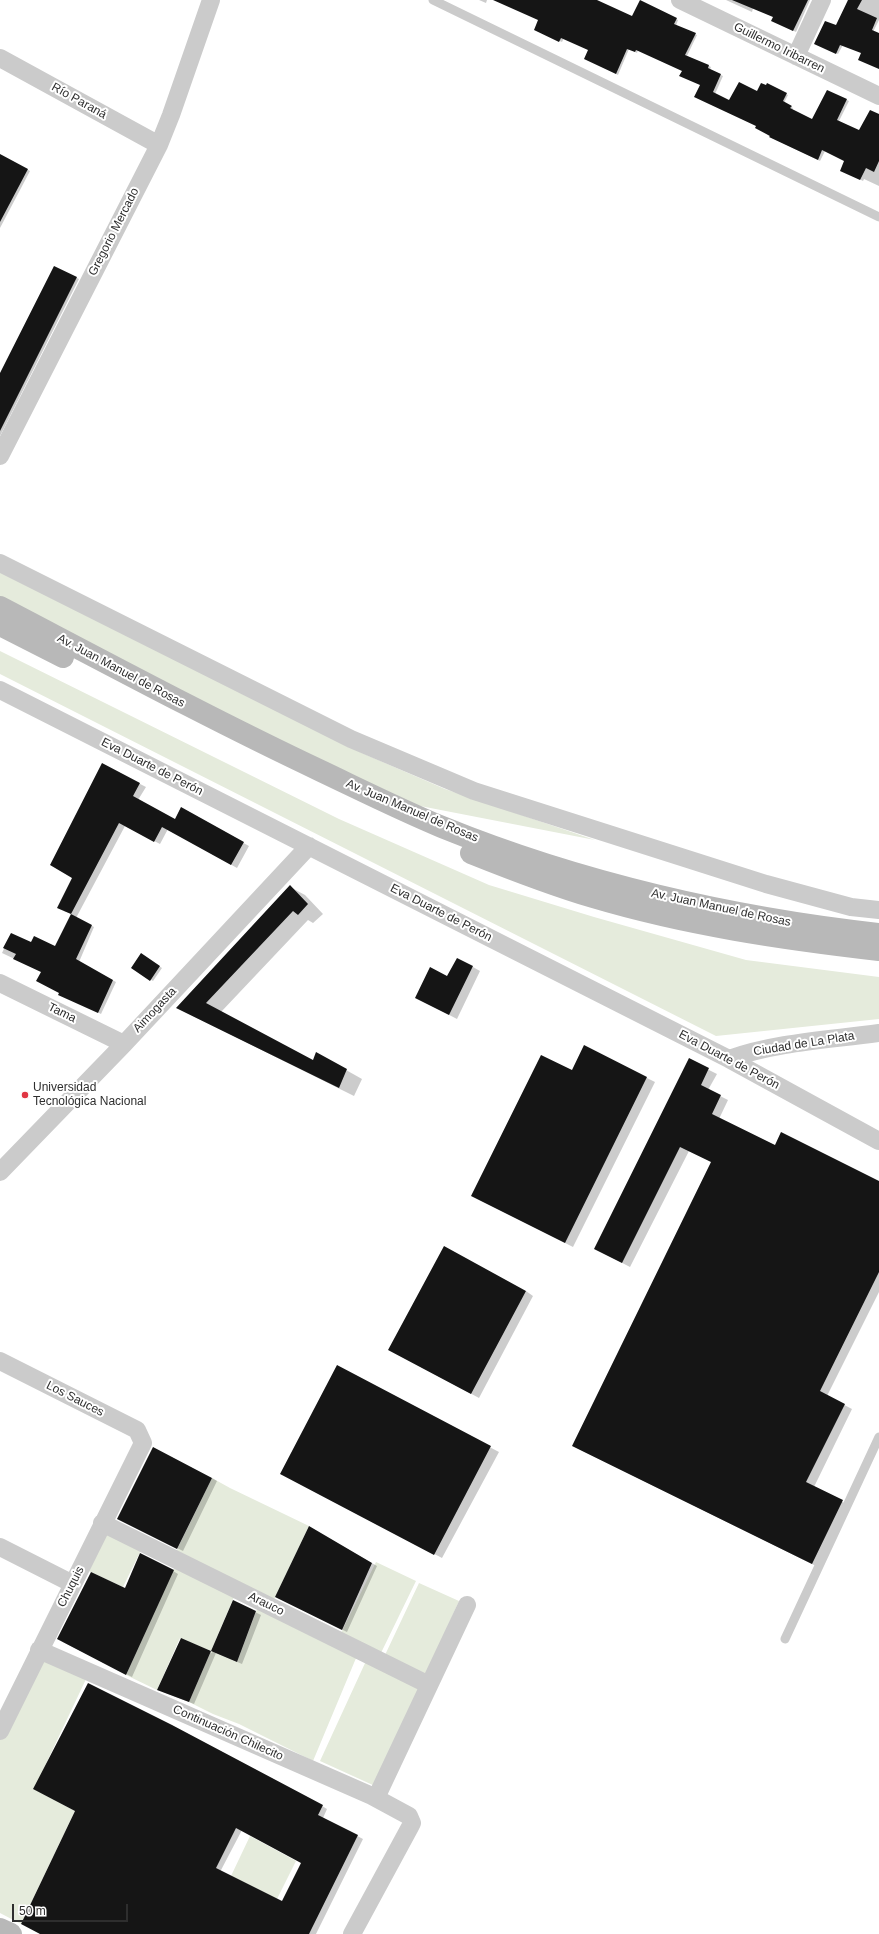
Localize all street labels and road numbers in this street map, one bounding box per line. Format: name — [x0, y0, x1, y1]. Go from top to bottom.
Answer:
street label: Guillermo Iribarren — [731, 20, 827, 76]
street label: Río Paraná — [49, 80, 109, 122]
street label: Gregorio Mercado — [86, 186, 142, 278]
street label: Av. Juan Manuel de Rosas — [55, 631, 187, 711]
street label: Eva Duarte de Perón — [99, 735, 205, 799]
street label: Av. Juan Manuel de Rosas — [344, 777, 480, 845]
street label: Eva Duarte de Perón — [388, 881, 494, 945]
street label: Av. Juan Manuel de Rosas — [650, 886, 792, 930]
street label: Aimogasta — [130, 984, 180, 1036]
street label: Tama — [46, 1000, 78, 1026]
street label: Eva Duarte de Perón — [676, 1027, 782, 1093]
street label: Ciudad de La Plata — [752, 1029, 856, 1059]
street label: Los Sauces — [44, 1378, 106, 1420]
street label: Chuquis — [55, 1564, 87, 1610]
street label: Arauco — [246, 1589, 286, 1619]
street label: Continuación Chilecito — [171, 1702, 285, 1764]

